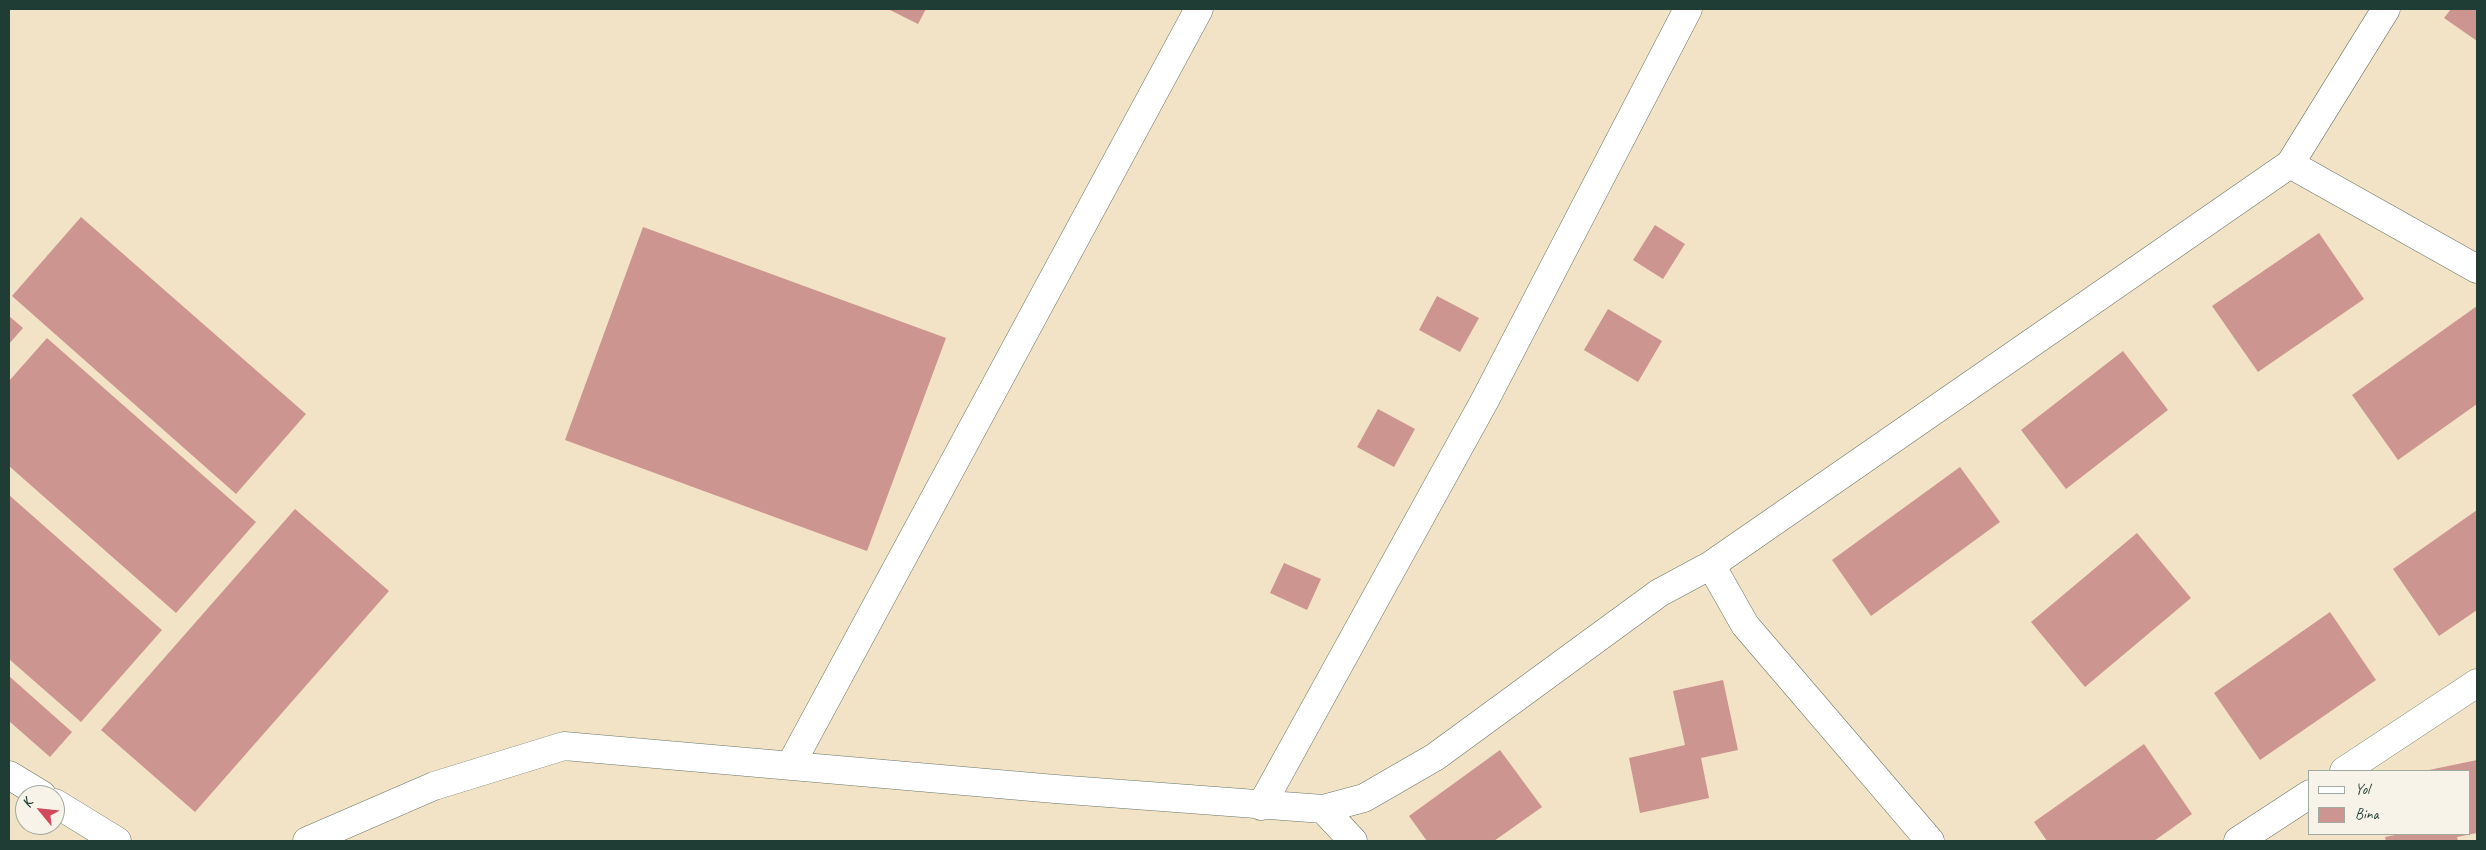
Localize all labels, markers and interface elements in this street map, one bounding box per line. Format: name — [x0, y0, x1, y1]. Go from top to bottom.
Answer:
legend — [2308, 770, 2471, 835]
text: Yol — [2355, 780, 2370, 799]
north arrow — [15, 785, 65, 835]
text: K — [18, 796, 36, 810]
text: Bina — [2355, 805, 2379, 824]

